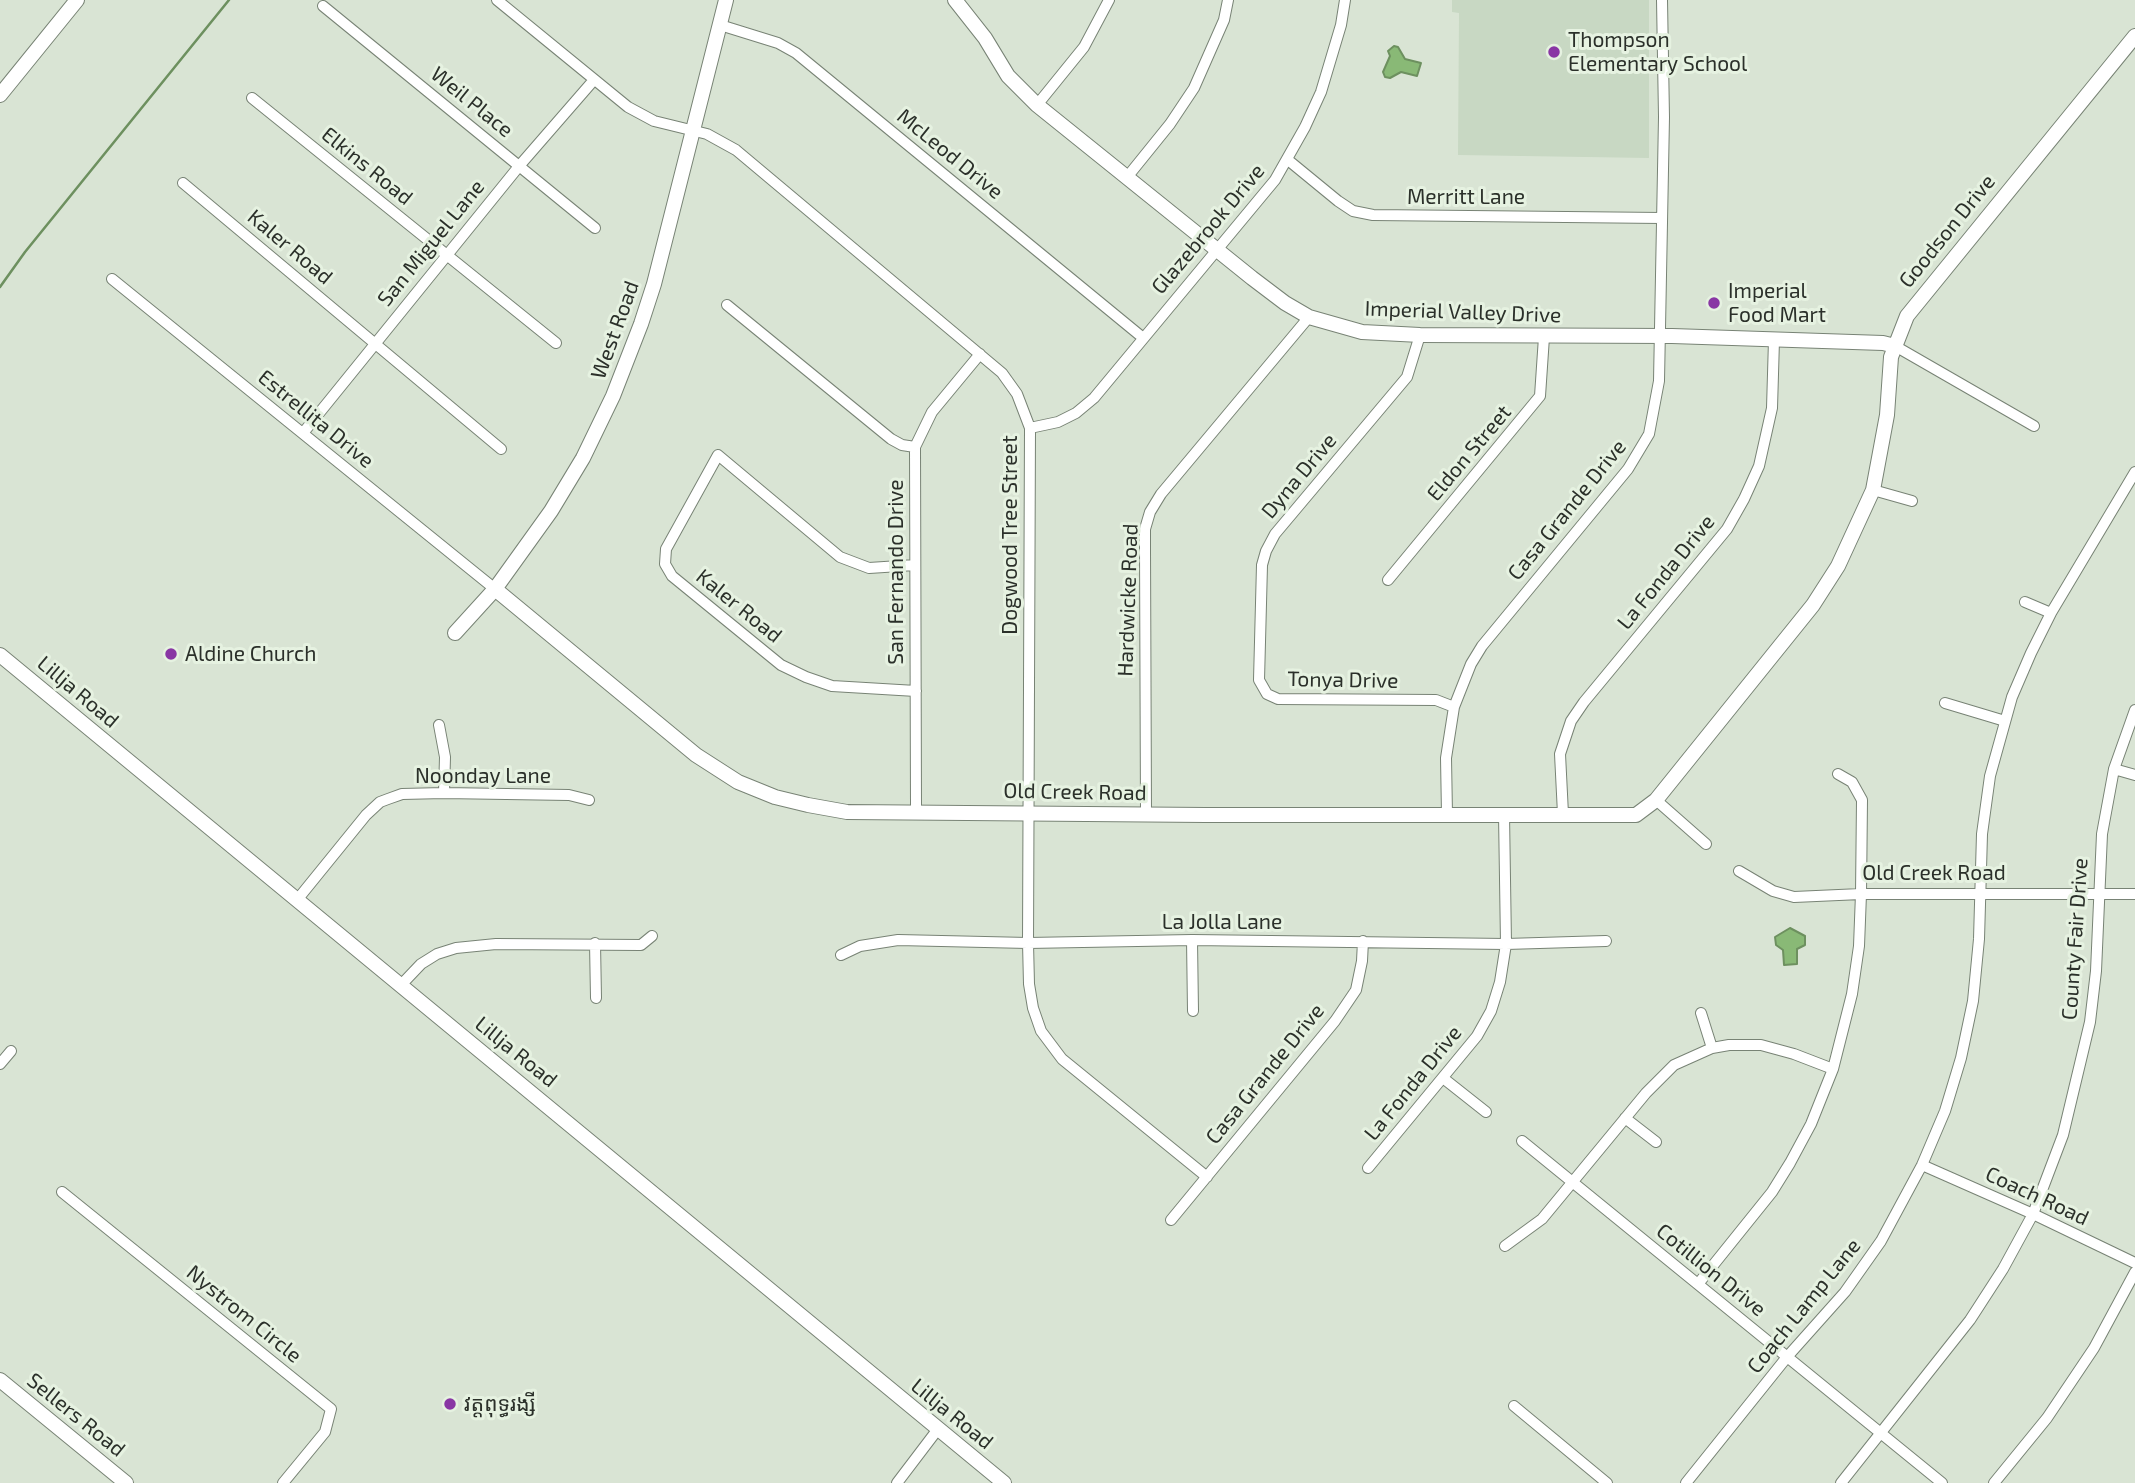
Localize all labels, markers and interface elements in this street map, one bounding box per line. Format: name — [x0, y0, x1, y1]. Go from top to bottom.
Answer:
place label: Thompson Elementary School — [1568, 27, 1747, 77]
marker: Thompson Elementary School — [1546, 44, 1562, 60]
street label: Weil Place — [426, 61, 518, 143]
street label: McLeod Drive — [892, 104, 1008, 204]
street label: Elkins Road — [316, 122, 418, 210]
street label: Glazebrook Drive — [1146, 159, 1270, 299]
street label: Goodson Drive — [1894, 169, 2000, 293]
street label: San Miguel Lane — [372, 175, 490, 311]
street label: Merritt Lane — [1407, 184, 1525, 210]
street label: Kaler Road — [242, 204, 338, 290]
street label: West Road — [586, 278, 644, 382]
place label: Imperial Food Mart — [1728, 278, 1826, 328]
marker: Imperial Food Mart — [1706, 295, 1722, 311]
street label: Imperial Valley Drive — [1364, 296, 1562, 328]
street label: Estrellita Drive — [253, 365, 379, 473]
street label: Eldon Street — [1422, 400, 1516, 506]
street label: Dyna Drive — [1256, 428, 1342, 524]
street label: Dogwood Tree Street — [997, 435, 1023, 635]
street label: Casa Grande Drive — [1503, 435, 1631, 585]
street label: San Fernando Drive — [883, 479, 909, 665]
street label: La Fonda Drive — [1612, 510, 1720, 634]
street label: Hardwicke Road — [1113, 523, 1143, 677]
street label: Kaler Road — [691, 564, 787, 648]
place label: Aldine Church — [185, 641, 316, 667]
marker: Aldine Church — [163, 646, 179, 662]
street label: Lillja Road — [32, 651, 124, 733]
street label: Tonya Drive — [1287, 666, 1399, 694]
street label: Noonday Lane — [415, 763, 551, 789]
street label: Old Creek Road — [1003, 778, 1147, 806]
street label: County Fair Drive — [2057, 857, 2093, 1021]
street label: Old Creek Road — [1862, 860, 2006, 886]
street label: La Jolla Lane — [1162, 909, 1282, 935]
street label: Casa Grande Drive — [1201, 999, 1329, 1149]
street label: Lillja Road — [470, 1011, 562, 1093]
street label: La Fonda Drive — [1359, 1021, 1467, 1145]
street label: Coach Road — [1981, 1161, 2093, 1231]
street label: Cotillion Drive — [1651, 1218, 1771, 1322]
street label: Coach Lamp Lane — [1742, 1234, 1866, 1378]
street label: Nystrom Circle — [181, 1260, 307, 1368]
street label: Sellers Road — [22, 1368, 130, 1462]
street label: Lillja Road — [906, 1373, 998, 1455]
place label: វត្តពុទ្ធរង្សី — [464, 1391, 536, 1417]
marker: វត្តពុទ្ធរង្សី — [442, 1396, 458, 1412]

